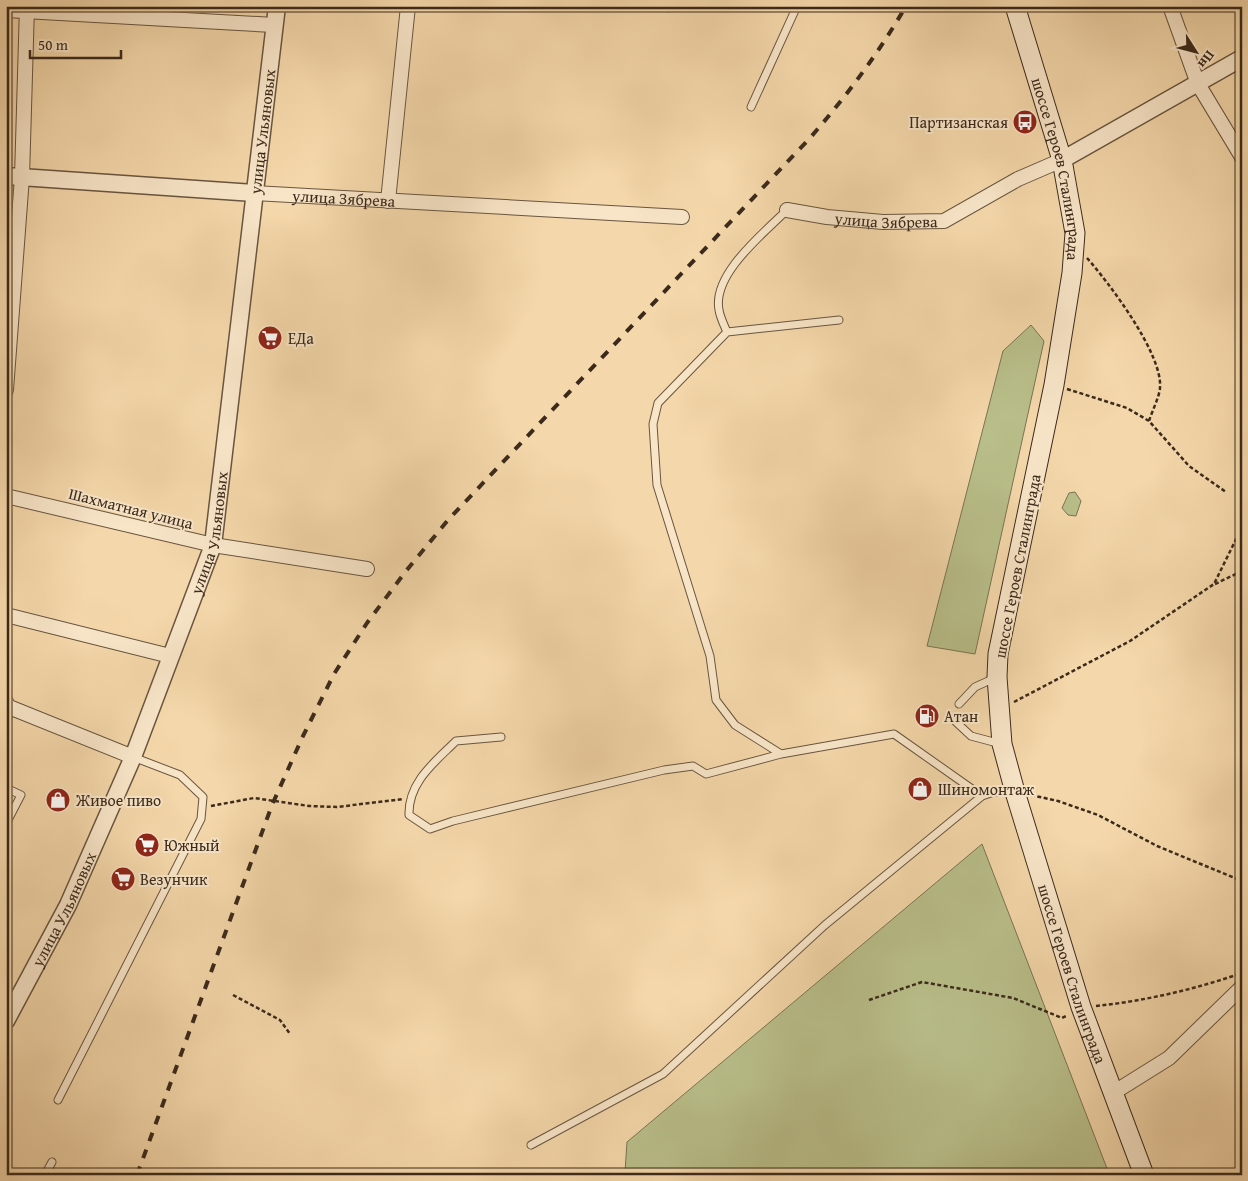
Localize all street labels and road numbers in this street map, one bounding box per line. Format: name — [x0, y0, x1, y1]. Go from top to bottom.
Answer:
street label: улица Ульяновых — [243, 67, 281, 196]
street label: шоссе Героев Сталинграда — [1025, 74, 1088, 262]
street label: улица Зябрева — [291, 183, 396, 213]
street label: улица Зябрева — [833, 206, 938, 234]
street label: улица Ульяновых — [183, 469, 234, 598]
street label: шоссе Героев Сталинграда — [987, 471, 1047, 660]
street label: Шахматная улица — [66, 481, 196, 535]
street label: улица Ульяновых — [25, 847, 102, 972]
street label: шоссе Героев Сталинграда — [1032, 881, 1113, 1067]

